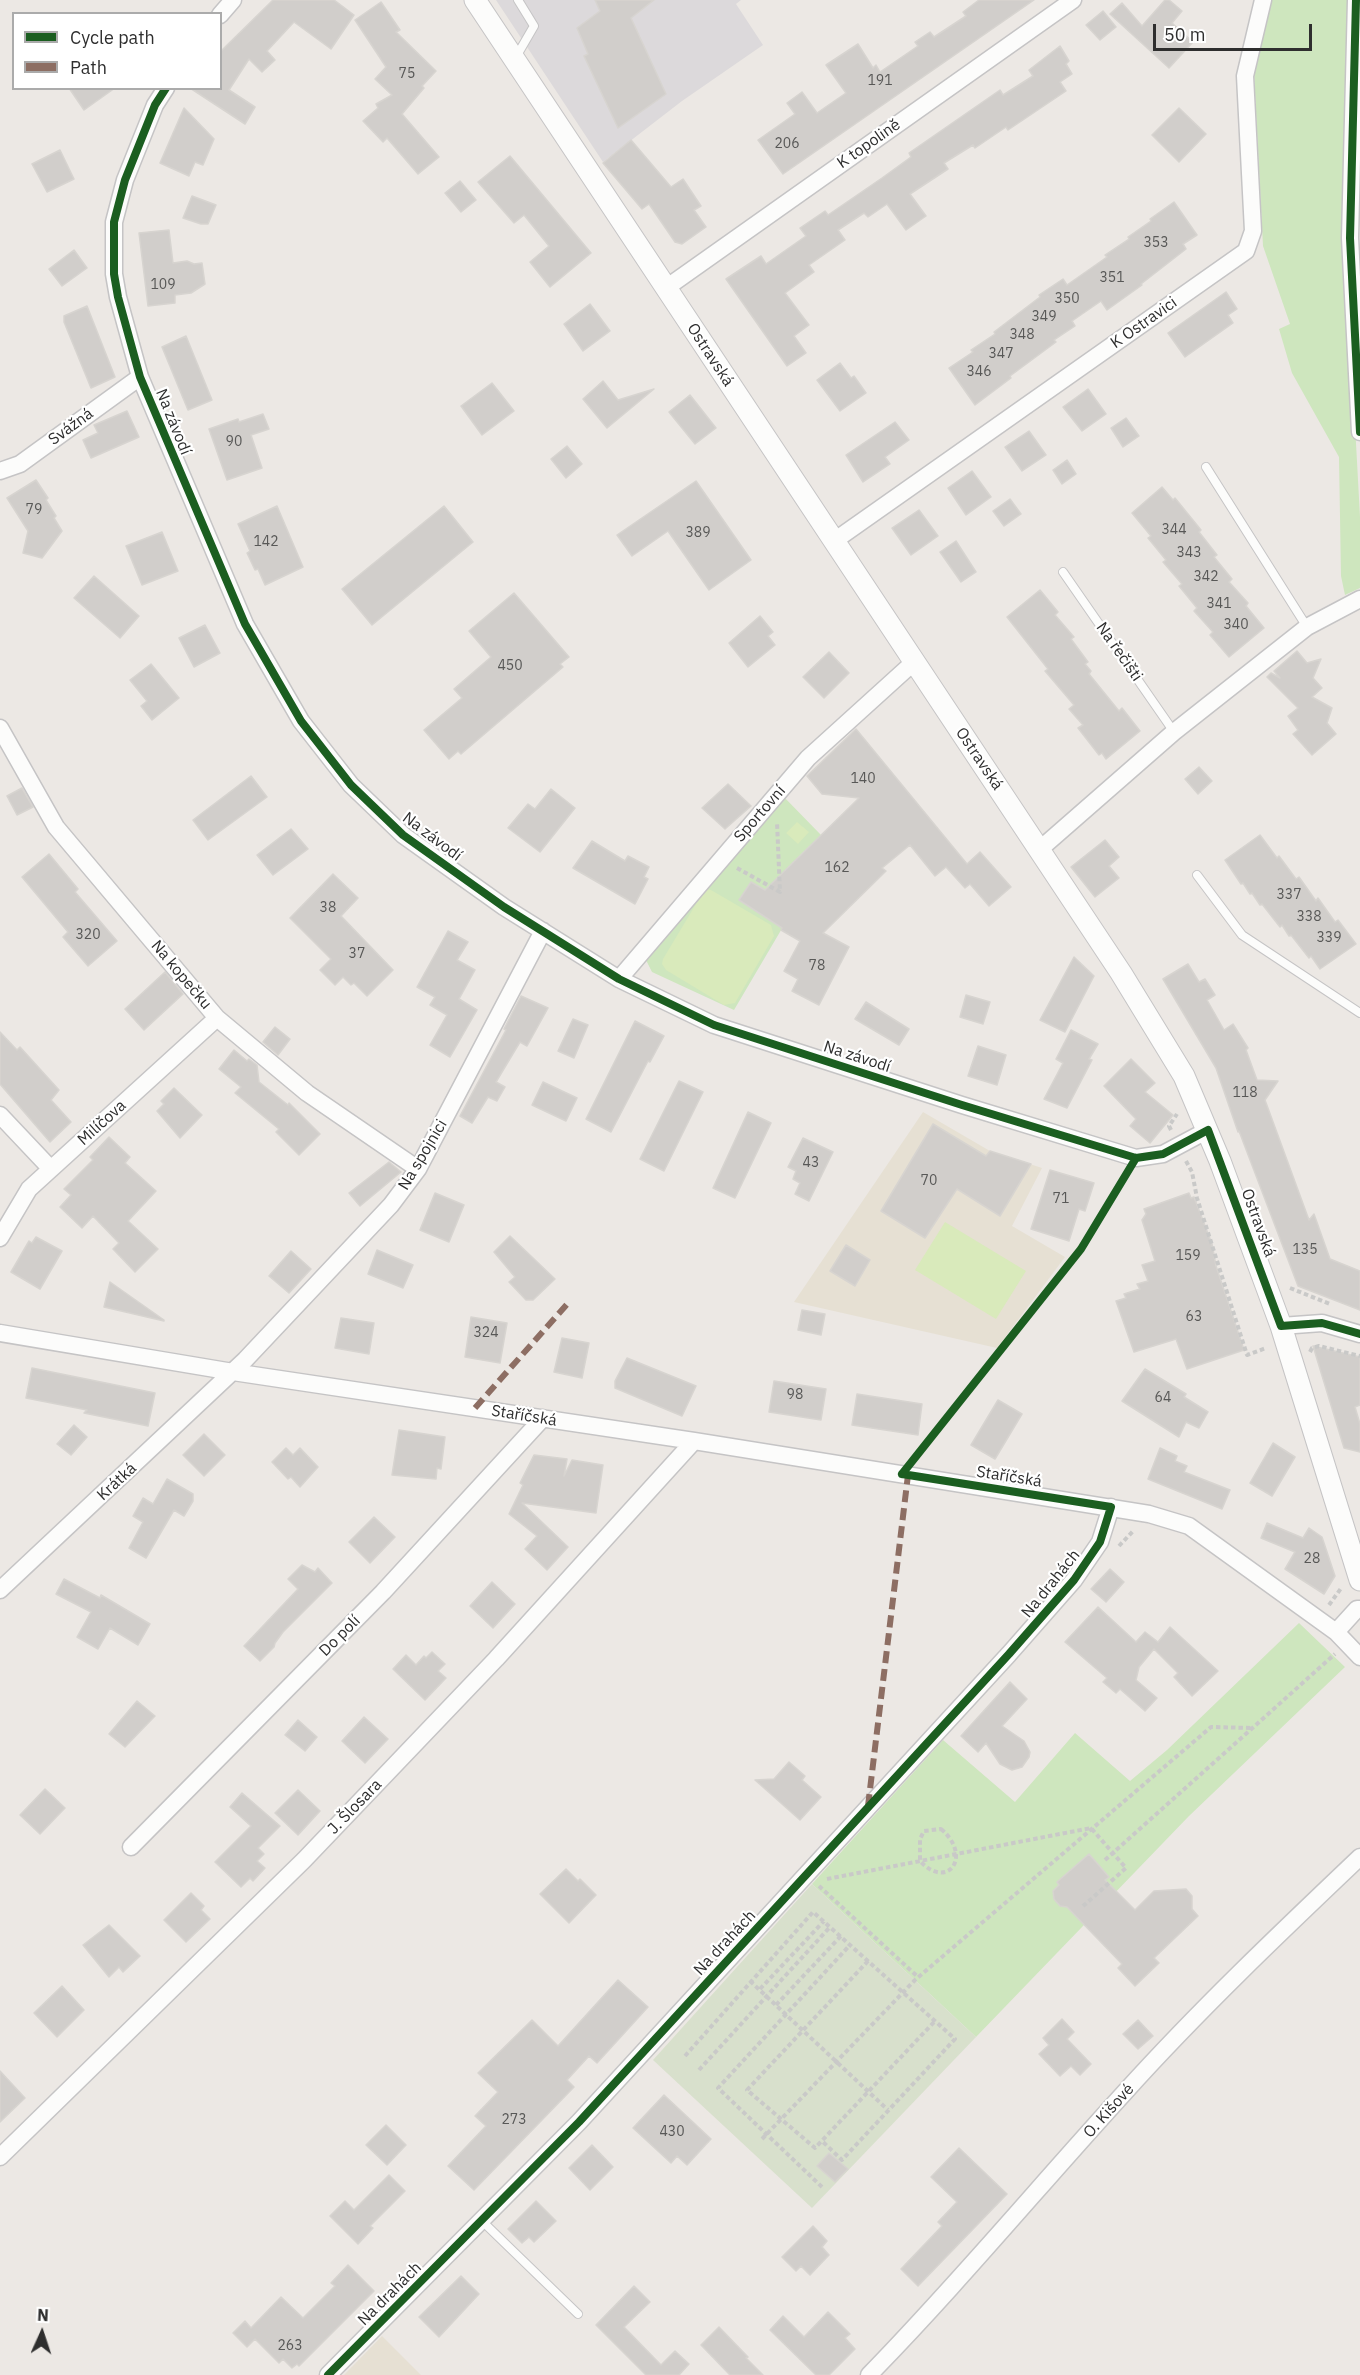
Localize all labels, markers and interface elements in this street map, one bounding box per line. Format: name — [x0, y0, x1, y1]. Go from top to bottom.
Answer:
legend — [12, 12, 222, 90]
scale bar — [1156, 12, 1315, 50]
text: 50 m — [1164, 23, 1206, 46]
text: Cycle path — [70, 26, 155, 49]
text: Path — [70, 56, 107, 79]
house number: 75 — [399, 66, 415, 82]
house number: 191 — [867, 73, 893, 89]
street label: K topolině — [834, 115, 904, 173]
house number: 206 — [774, 136, 800, 152]
house number: 353 — [1143, 235, 1169, 251]
house number: 351 — [1099, 270, 1125, 286]
house number: 109 — [150, 277, 176, 293]
house number: 350 — [1054, 291, 1080, 307]
street label: K Ostravici — [1107, 293, 1181, 353]
house number: 349 — [1031, 309, 1057, 325]
street label: Ostravská — [683, 320, 737, 390]
house number: 348 — [1009, 327, 1035, 343]
house number: 347 — [988, 346, 1014, 362]
house number: 346 — [966, 364, 992, 380]
street label: Na závodí — [151, 386, 195, 458]
street label: Svážná — [45, 404, 97, 450]
house number: 90 — [226, 434, 242, 450]
house number: 79 — [26, 502, 42, 518]
house number: 344 — [1161, 522, 1187, 538]
house number: 389 — [685, 525, 711, 541]
house number: 142 — [253, 534, 279, 550]
house number: 343 — [1176, 545, 1202, 561]
house number: 342 — [1193, 569, 1219, 585]
house number: 341 — [1206, 596, 1232, 612]
house number: 340 — [1223, 617, 1249, 633]
street label: Na řečišti — [1092, 619, 1146, 685]
house number: 450 — [497, 658, 523, 674]
street label: Ostravská — [951, 724, 1007, 794]
house number: 140 — [850, 771, 876, 787]
street label: Sportovní — [730, 782, 790, 846]
street label: Na závodí — [398, 808, 466, 866]
house number: 162 — [824, 860, 850, 876]
house number: 337 — [1276, 887, 1302, 903]
house number: 38 — [320, 900, 336, 916]
house number: 338 — [1296, 909, 1322, 925]
house number: 320 — [75, 927, 101, 943]
house number: 339 — [1316, 930, 1342, 946]
street label: Na kopečku — [147, 937, 215, 1013]
house number: 37 — [349, 946, 365, 962]
house number: 78 — [809, 958, 825, 974]
street label: Na závodí — [821, 1037, 893, 1077]
house number: 118 — [1232, 1085, 1258, 1101]
street label: Milíčova — [74, 1096, 130, 1150]
street label: Na spojnici — [394, 1116, 452, 1194]
house number: 43 — [803, 1155, 819, 1171]
house number: 70 — [921, 1173, 937, 1189]
street label: Ostravská — [1237, 1186, 1279, 1260]
house number: 71 — [1053, 1191, 1069, 1207]
house number: 135 — [1292, 1242, 1318, 1258]
house number: 159 — [1175, 1248, 1201, 1264]
house number: 63 — [1186, 1309, 1202, 1325]
house number: 324 — [473, 1325, 499, 1341]
house number: 98 — [787, 1387, 803, 1403]
house number: 64 — [1155, 1390, 1171, 1406]
street label: Staříčská — [490, 1401, 558, 1431]
street label: Krátká — [93, 1459, 141, 1505]
street label: Staříčská — [975, 1462, 1043, 1492]
street label: Na drahách — [1018, 1546, 1084, 1622]
house number: 28 — [1304, 1551, 1320, 1567]
street label: Do polí — [316, 1612, 364, 1660]
street label: J. Šlosara — [324, 1775, 386, 1839]
street label: Na drahách — [690, 1906, 760, 1980]
street label: O. Kišové — [1080, 2080, 1138, 2142]
house number: 273 — [501, 2112, 527, 2128]
house number: 430 — [659, 2124, 685, 2140]
street label: Na drahách — [354, 2258, 426, 2330]
north arrow — [12, 2303, 72, 2363]
text: N — [37, 2305, 49, 2325]
house number: 263 — [277, 2338, 303, 2354]

